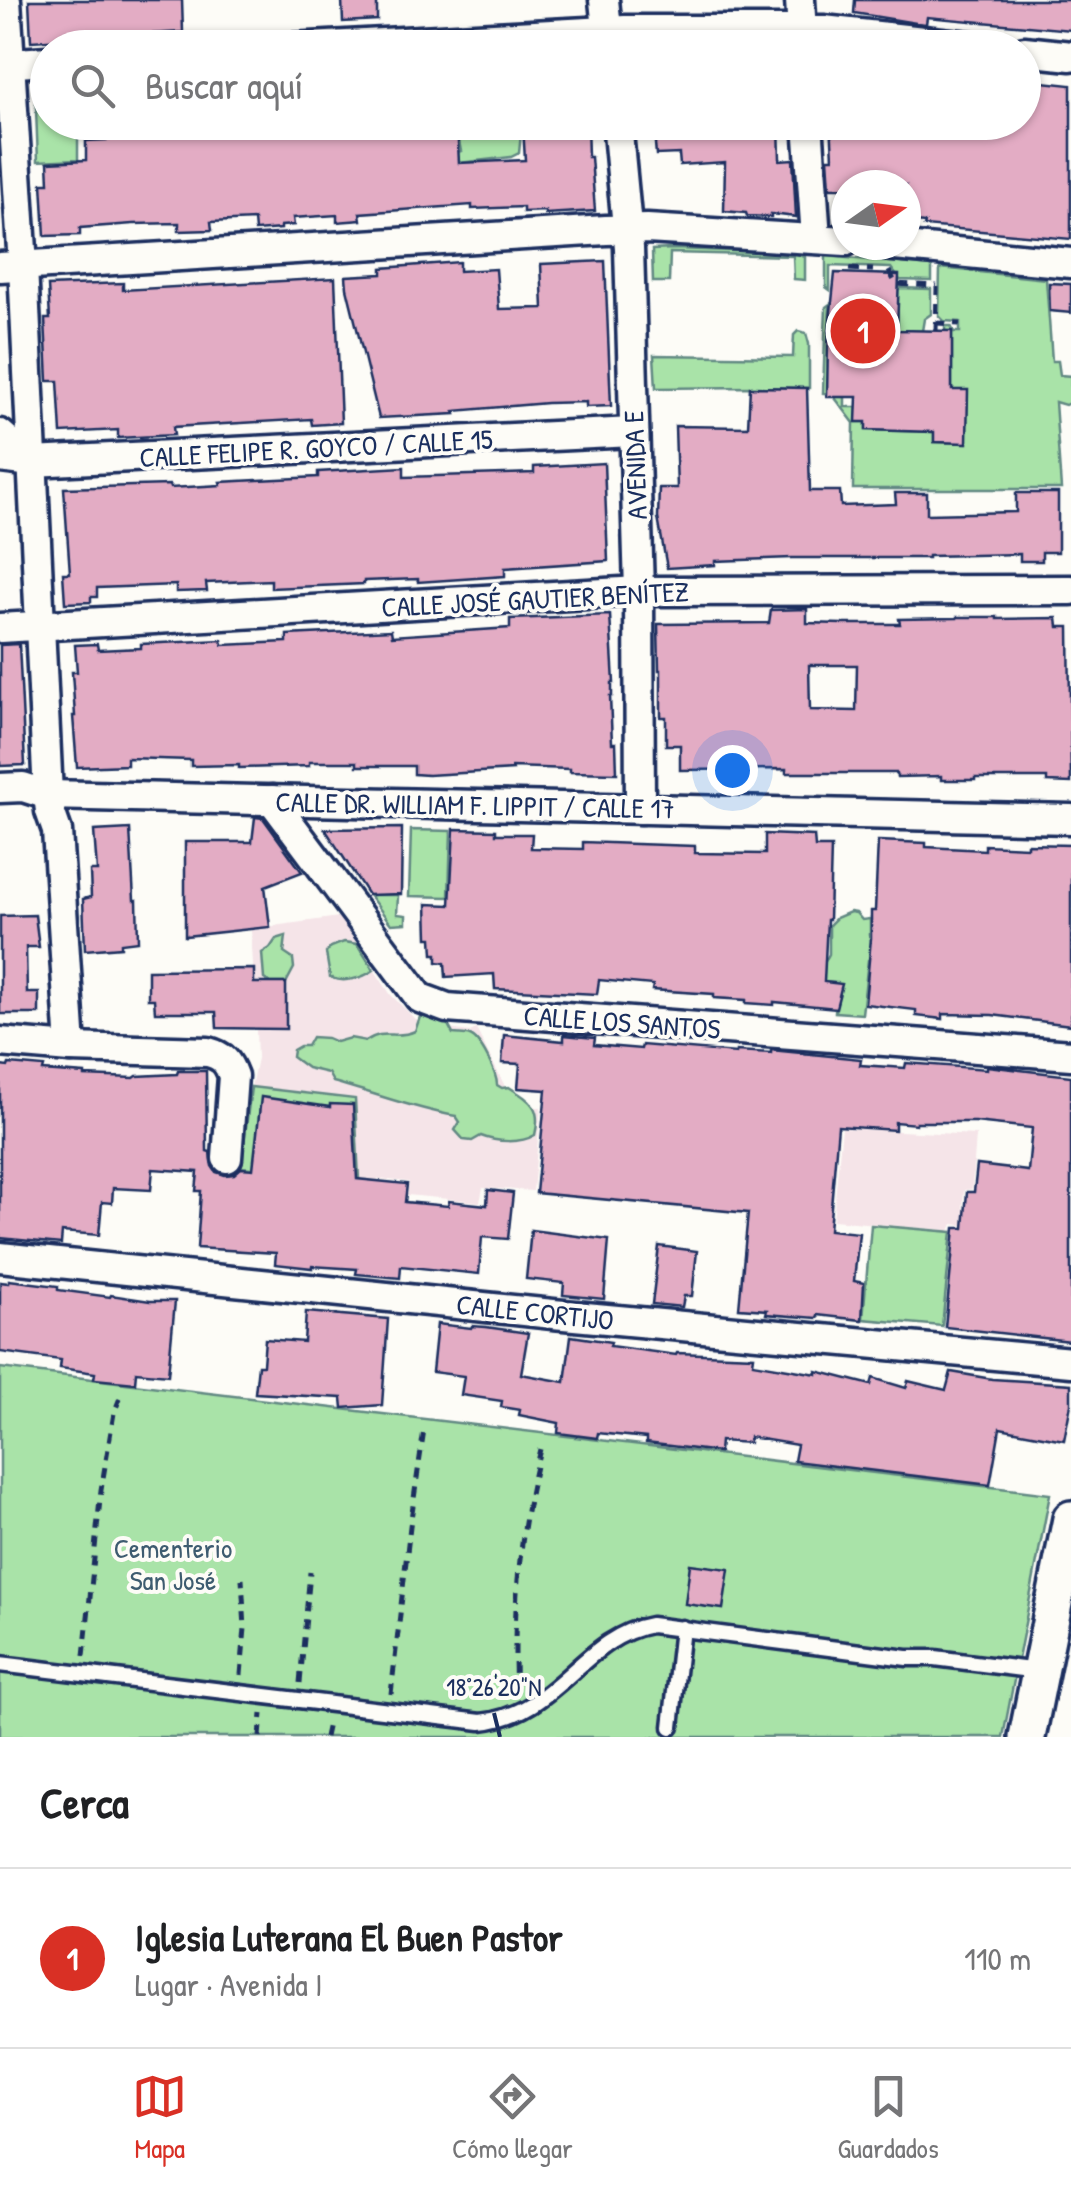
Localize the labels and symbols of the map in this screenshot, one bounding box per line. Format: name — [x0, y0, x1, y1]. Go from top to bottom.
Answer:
north arrow — [831, 170, 921, 260]
pin: 1 — [830, 294, 896, 368]
street label: AVENIDA E — [614, 410, 656, 520]
street label: CALLE FELIPE R. GOYCO / CALLE 15 — [138, 420, 494, 476]
street label: CALLE JOSÉ GAUTIER BENÍTEZ — [380, 572, 690, 626]
your location — [707, 745, 758, 796]
street label: CALLE DR. WILLIAM F. LIPPIT / CALLE 17 — [275, 783, 675, 827]
street label: CALLE LOS SANTOS — [522, 996, 722, 1048]
street label: CALLE CORTIJO — [454, 1285, 616, 1339]
park label: Cementerio San José — [114, 1529, 232, 1599]
text: 18°26'20"N — [446, 1670, 542, 1704]

